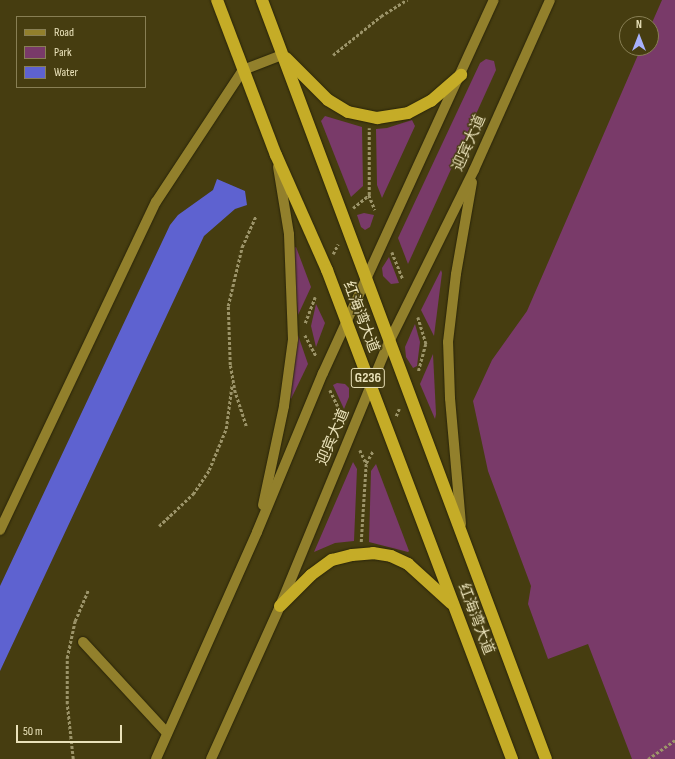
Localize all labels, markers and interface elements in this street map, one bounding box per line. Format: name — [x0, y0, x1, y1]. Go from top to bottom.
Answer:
legend — [16, 16, 146, 88]
north arrow — [619, 16, 659, 56]
text: N — [636, 18, 642, 31]
text: Road — [54, 25, 74, 40]
text: Park — [54, 45, 72, 60]
text: Water — [54, 65, 78, 80]
street label: 迎宾大道 — [449, 112, 489, 174]
street label: 红海湾大道 — [339, 279, 383, 355]
road number: G236 — [350, 366, 386, 390]
street label: 迎宾大道 — [313, 406, 353, 468]
street label: 红海湾大道 — [454, 581, 498, 657]
scale bar — [18, 717, 124, 743]
text: 50 m — [23, 724, 43, 739]

